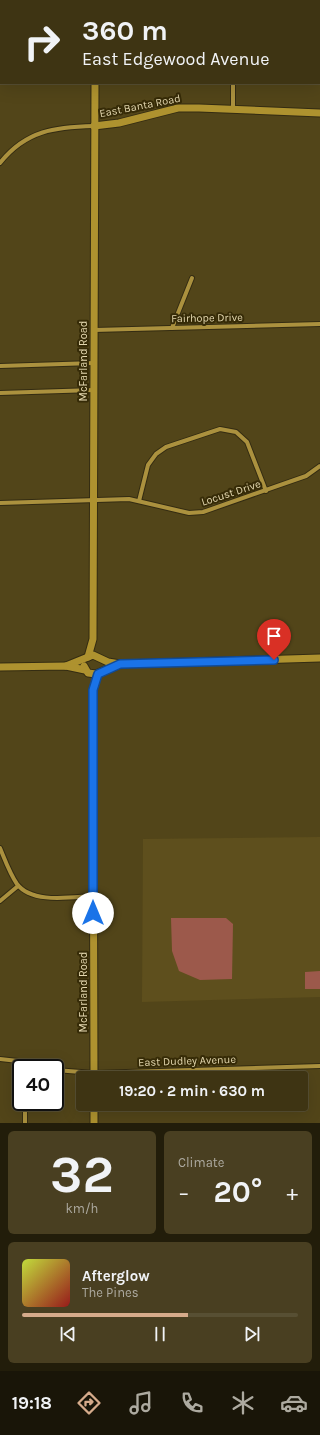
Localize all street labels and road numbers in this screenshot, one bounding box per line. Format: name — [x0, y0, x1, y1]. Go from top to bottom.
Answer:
street label: East Banta Road — [98, 92, 182, 120]
street label: Fairhope Drive — [171, 311, 243, 325]
street label: McFarland Road — [77, 321, 90, 401]
street label: Locust Drive — [200, 477, 263, 509]
street label: McFarland Road — [77, 952, 90, 1032]
street label: East Dudley Avenue — [138, 1053, 236, 1069]

